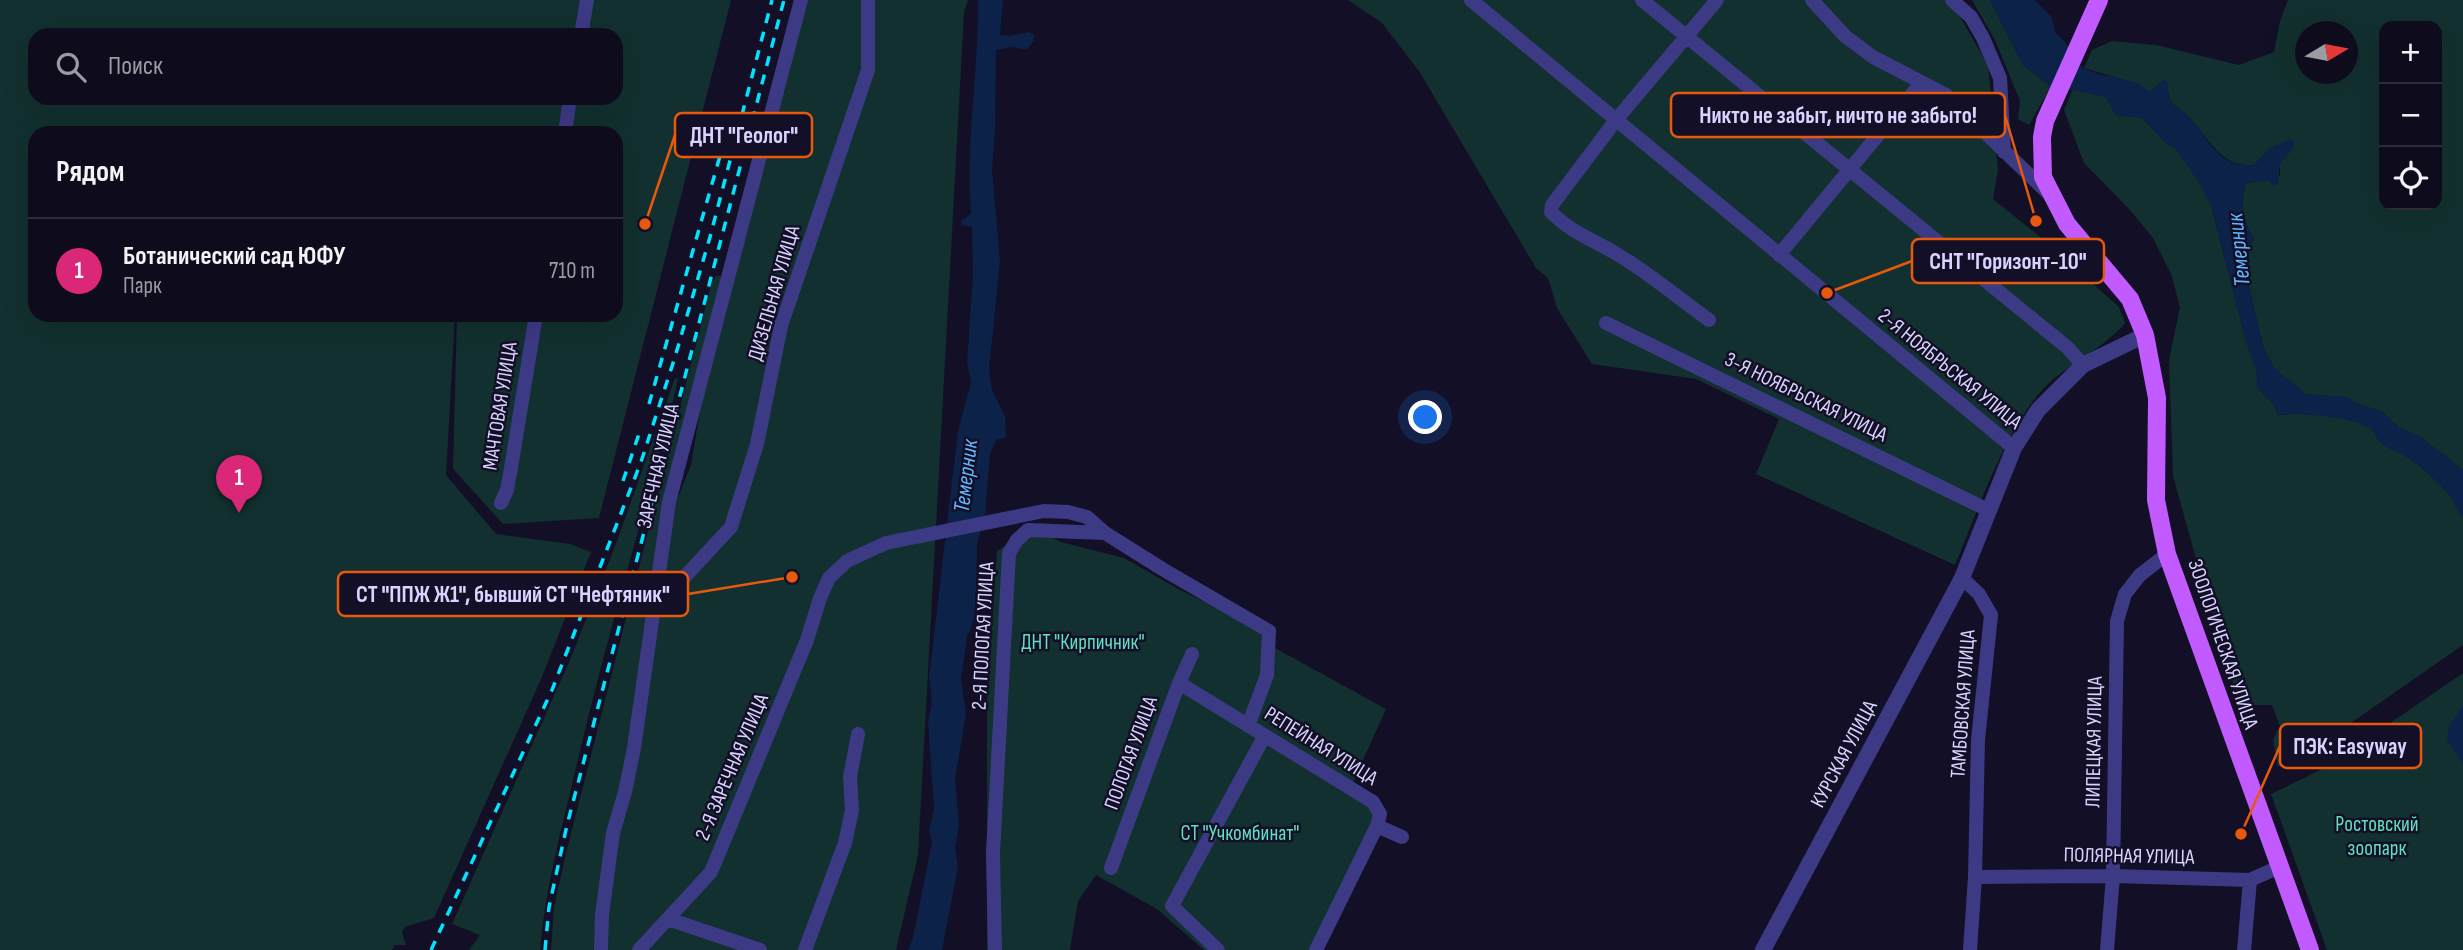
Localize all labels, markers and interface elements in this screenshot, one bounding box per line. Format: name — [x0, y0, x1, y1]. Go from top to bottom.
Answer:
north arrow — [2295, 21, 2358, 84]
map controls — [2379, 21, 2442, 210]
button: + — [2379, 21, 2442, 84]
search box — [28, 28, 623, 105]
icon: search — [52, 48, 90, 86]
text: Поиск — [108, 51, 163, 82]
button: − — [2379, 84, 2442, 147]
callout: Никто не забыт, ничто не забыто! — [1671, 93, 2005, 137]
text: Никто не забыт, ничто не забыто! — [1699, 102, 1977, 130]
callout: ДНТ "Геолог" — [675, 113, 812, 157]
text: ДНТ "Геолог" — [690, 122, 798, 150]
button: locate — [2379, 147, 2442, 210]
text: Рядом — [56, 154, 124, 190]
water label: Темерник — [2221, 211, 2257, 288]
street label: ДИЗЕЛЬНАЯ УЛИЦА — [743, 222, 806, 364]
callout: СНТ "Горизонт-10" — [1912, 239, 2104, 283]
text: Ботанический сад ЮФУ — [123, 241, 345, 272]
text: СНТ "Горизонт-10" — [1929, 248, 2087, 276]
text: 1 — [74, 257, 84, 285]
text: 710 m — [549, 257, 595, 285]
text: Парк — [123, 272, 162, 300]
street label: 2-Я НОЯБРЬСКАЯ УЛИЦА — [1873, 303, 2028, 435]
street label: МАЧТОВАЯ УЛИЦА — [478, 339, 523, 472]
street label: 3-Я НОЯБРЬСКАЯ УЛИЦА — [1721, 347, 1892, 448]
street label: ЗАРЕЧНАЯ УЛИЦА — [632, 400, 685, 531]
your location — [1408, 400, 1442, 434]
water label: Темерник — [948, 436, 985, 514]
pin: 1 — [216, 455, 262, 513]
street label: ЗООЛОГИЧЕСКАЯ УЛИЦА — [2182, 556, 2264, 733]
street label: 2-Я ПОЛОГАЯ УЛИЦА — [967, 560, 999, 711]
callout: СТ "ППЖ Ж1", бывший СТ "Нефтяник" — [338, 572, 688, 616]
text: СТ "ППЖ Ж1", бывший СТ "Нефтяник" — [356, 581, 670, 609]
street label: ТАМБОВСКАЯ УЛИЦА — [1945, 628, 1981, 779]
park label: ДНТ "Кирпичник" — [1021, 630, 1145, 655]
street label: ЛИПЕЦКАЯ УЛИЦА — [2080, 675, 2108, 808]
street label: 2-Я ЗАРЕЧНАЯ УЛИЦА — [690, 689, 775, 844]
street label: ПОЛОГАЯ УЛИЦА — [1099, 692, 1163, 813]
street label: КУРСКАЯ УЛИЦА — [1805, 695, 1883, 812]
street label: РЕПЕЙНАЯ УЛИЦА — [1260, 701, 1383, 791]
callout: ПЭК: Easyway — [2280, 724, 2421, 768]
text: ПЭК: Easyway — [2293, 733, 2407, 761]
park label: Ростовский зоопарк — [2335, 812, 2419, 861]
park label: СТ "Учкомбинат" — [1181, 821, 1299, 846]
street label: ПОЛЯРНАЯ УЛИЦА — [2063, 842, 2196, 870]

